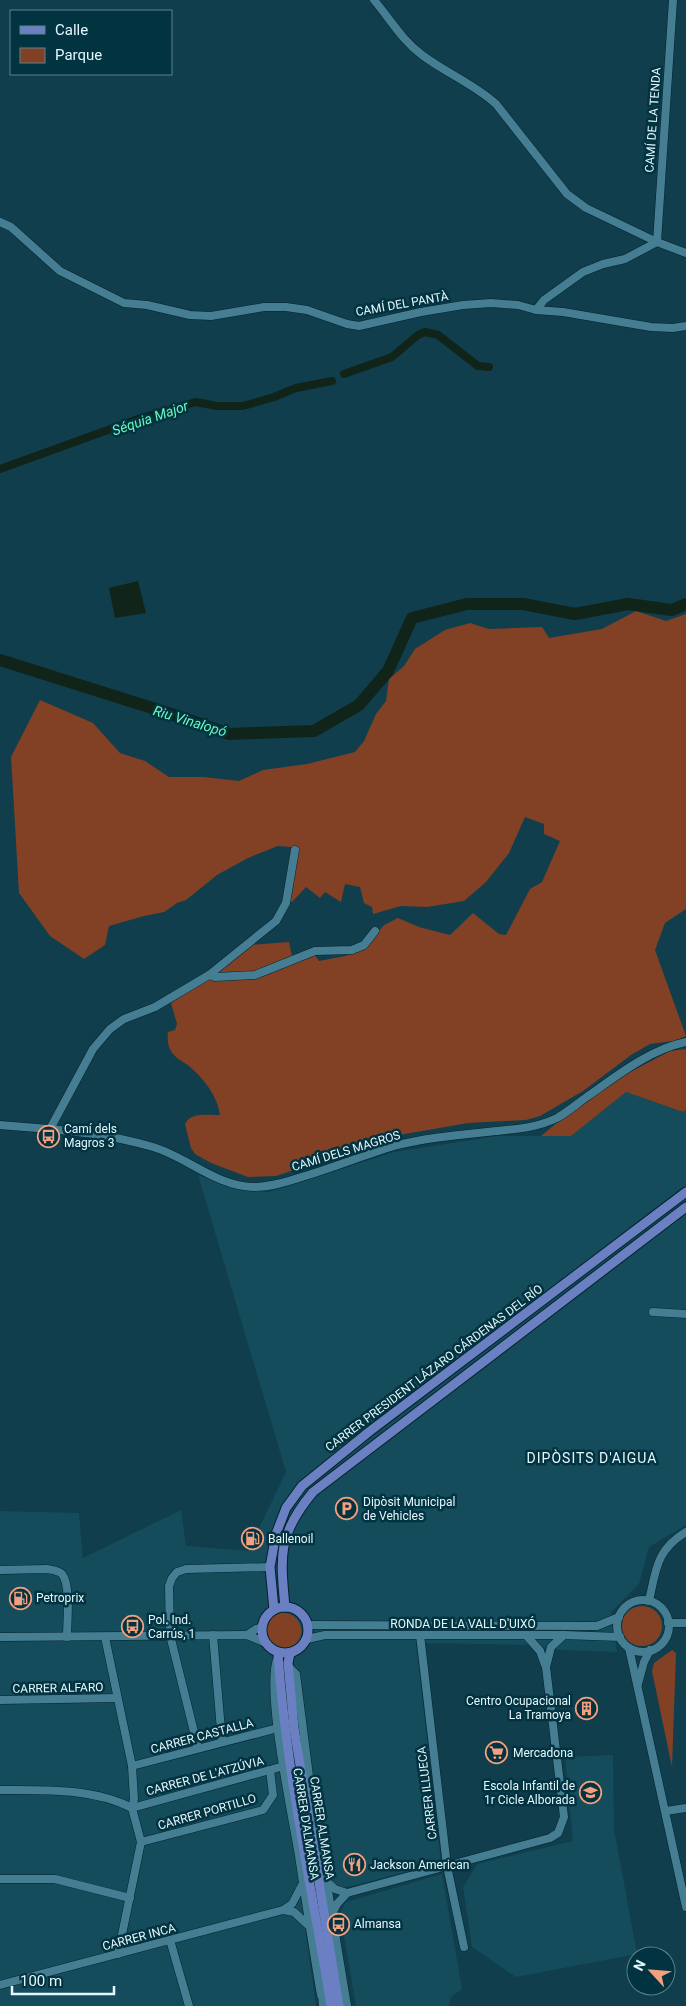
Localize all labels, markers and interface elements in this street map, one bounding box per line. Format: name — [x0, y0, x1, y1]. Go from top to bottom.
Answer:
legend — [10, 10, 172, 75]
text: Calle — [55, 21, 88, 39]
text: Parque — [55, 46, 102, 64]
street label: CAMÍ DE LA TENDA — [641, 67, 664, 173]
street label: CAMÍ DEL PANTÀ — [354, 288, 450, 319]
water label: Séquia Major — [110, 397, 191, 438]
water label: Riu Vinalopó — [151, 702, 229, 740]
place label: Camí dels Magros 3 — [64, 1122, 117, 1150]
bus stop icon: Camí dels Magros 3 — [36, 1124, 60, 1148]
street label: CAMÍ DELS MAGROS — [290, 1127, 402, 1174]
street label: CARRER PRESIDENT LÁZARO CÁRDENAS DEL RÍO — [322, 1281, 545, 1454]
district label: DIPÒSITS D'AIGUA — [527, 1449, 657, 1466]
place label: Dipòsit Municipal de Vehicles — [363, 1495, 455, 1523]
parking icon: Dipòsit Municipal de Vehicles — [335, 1497, 359, 1521]
fuel station icon: Ballenoil — [240, 1527, 264, 1551]
place label: Ballenoil — [268, 1532, 314, 1546]
fuel station icon: Petroprix — [8, 1586, 32, 1610]
place label: Petroprix — [36, 1591, 84, 1605]
place label: Pol. Ind. Carrús, 1 — [148, 1613, 195, 1641]
bus stop icon: Pol. Ind. Carrús, 1 — [120, 1615, 144, 1639]
street label: RONDA DE LA VALL D'UIXÓ — [390, 1616, 536, 1631]
street label: CARRER ALFARO — [12, 1680, 104, 1696]
place label: Centro Ocupacional La Tramoya — [466, 1694, 571, 1722]
building icon: Centro Ocupacional La Tramoya — [575, 1696, 599, 1720]
street label: CARRER CASTALLA — [149, 1716, 255, 1756]
supermarket icon: Mercadona — [485, 1741, 509, 1765]
street label: CARRER ILLUECA — [414, 1745, 440, 1840]
place label: Mercadona — [513, 1746, 573, 1760]
street label: CARRER DE L'ATZÚVIA — [144, 1753, 266, 1798]
street label: CARRER D'ALMANSA — [290, 1767, 322, 1881]
street label: CARRER ALMANSA — [307, 1776, 337, 1881]
place label: Escola Infantil de 1r Cicle Alborada — [483, 1779, 575, 1807]
school or university icon: Escola Infantil de 1r Cicle Alborada — [579, 1781, 603, 1805]
street label: CARRER PORTILLO — [156, 1791, 258, 1833]
restaurant icon: Jackson American — [342, 1853, 366, 1877]
place label: Jackson American — [370, 1858, 469, 1872]
bus stop icon: Almansa — [326, 1912, 350, 1936]
place label: Almansa — [354, 1917, 401, 1931]
street label: CARRER INCA — [101, 1920, 177, 1953]
north arrow — [626, 1946, 676, 1996]
text: N — [630, 1957, 649, 1973]
scale bar — [12, 1964, 115, 1996]
text: 100 m — [20, 1972, 62, 1990]

